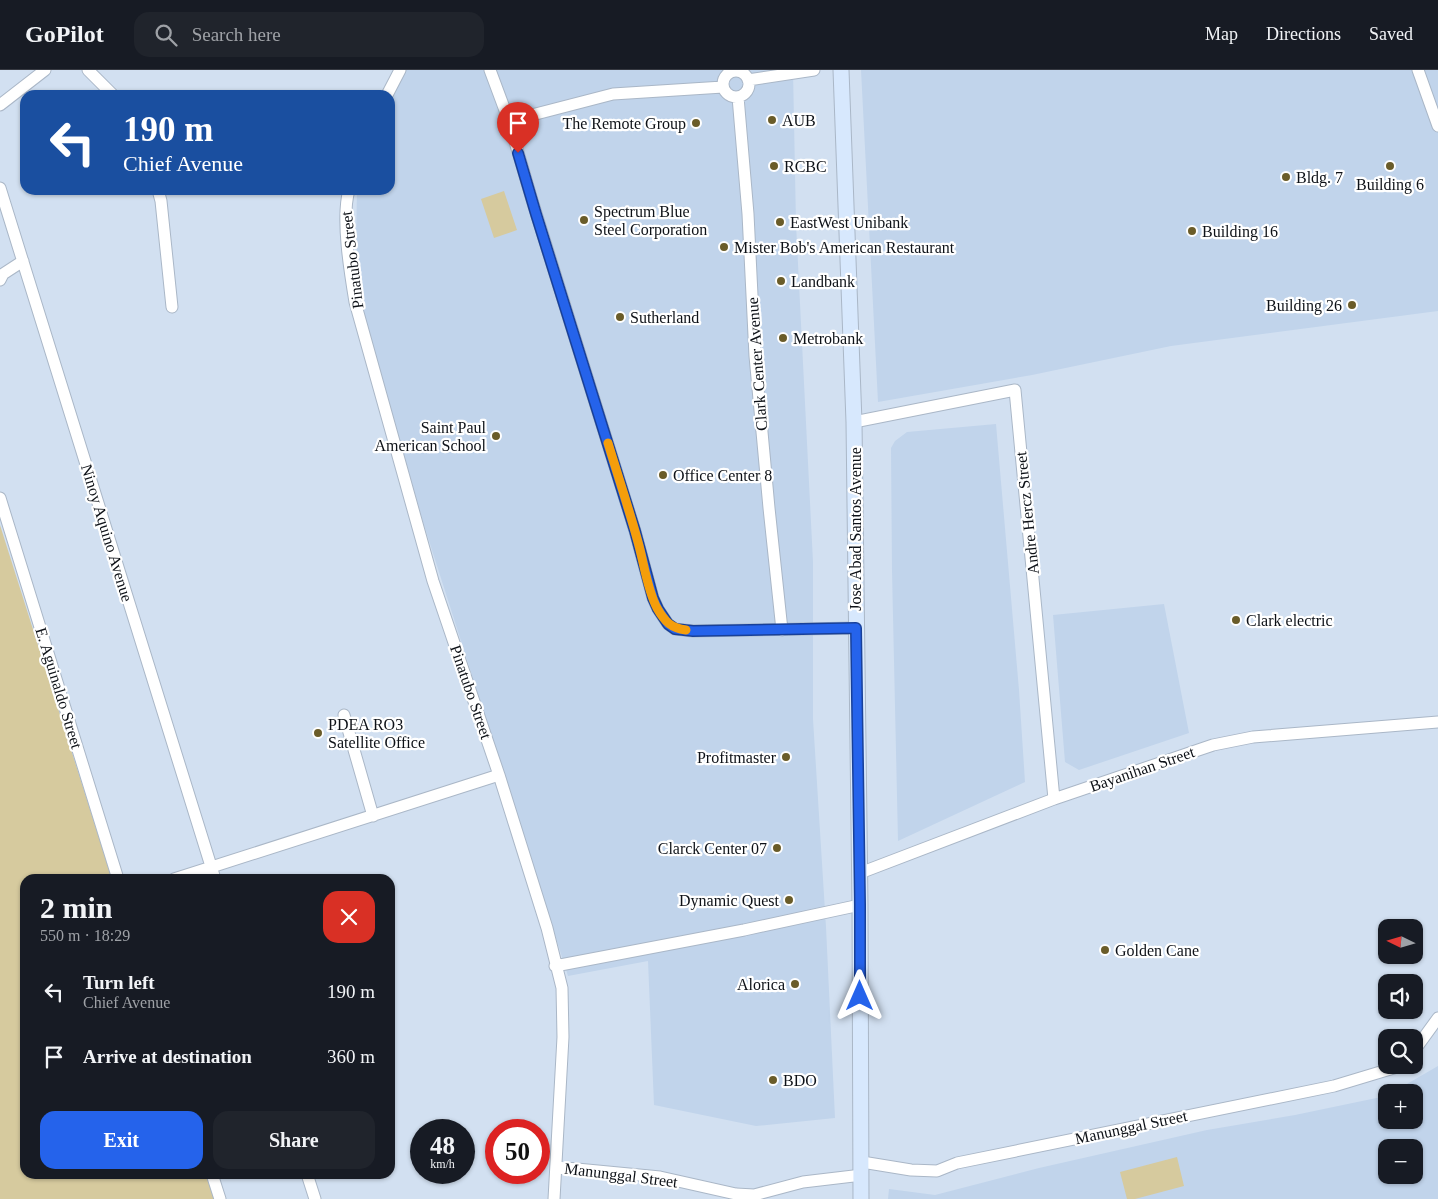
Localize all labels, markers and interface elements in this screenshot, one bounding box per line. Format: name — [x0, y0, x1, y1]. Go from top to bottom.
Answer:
search box — [134, 12, 484, 57]
text: GoPilot — [25, 21, 104, 47]
icon: search — [152, 21, 180, 49]
text: Search here — [192, 24, 281, 45]
text: Map — [1205, 24, 1238, 44]
text: Directions — [1266, 24, 1341, 44]
text: Saved — [1369, 24, 1413, 44]
pin — [497, 102, 539, 153]
icon: arrive — [504, 109, 532, 137]
icon: left — [40, 110, 105, 175]
text: 190 m — [123, 110, 213, 149]
place label: AUB — [782, 112, 816, 129]
marker: AUB — [766, 114, 778, 126]
place label: The Remote Group — [562, 115, 686, 133]
marker: The Remote Group — [690, 117, 702, 129]
text: Chief Avenue — [123, 151, 243, 176]
place label: RCBC — [784, 158, 827, 175]
marker: RCBC — [768, 160, 780, 172]
marker: Building 6 — [1384, 160, 1396, 172]
place label: Bldg. 7 — [1296, 169, 1343, 187]
marker: Bldg. 7 — [1280, 171, 1292, 183]
place label: Building 6 — [1356, 176, 1424, 194]
place label: Spectrum Blue Steel Corporation — [594, 203, 707, 239]
street label: Pinatubo Street — [338, 210, 366, 310]
marker: Spectrum Blue Steel Corporation — [578, 214, 590, 226]
place label: EastWest Unibank — [790, 214, 908, 231]
marker: EastWest Unibank — [774, 216, 786, 228]
place label: Building 16 — [1202, 223, 1278, 241]
marker: Building 16 — [1186, 225, 1198, 237]
place label: Mister Bob's American Restaurant — [734, 239, 955, 256]
marker: Mister Bob's American Restaurant — [718, 241, 730, 253]
place label: Landbank — [791, 273, 855, 290]
marker: Landbank — [775, 275, 787, 287]
street label: Clark Center Avenue — [744, 297, 770, 431]
place label: Building 26 — [1266, 297, 1342, 315]
marker: Building 26 — [1346, 299, 1358, 311]
place label: Sutherland — [630, 309, 699, 326]
marker: Sutherland — [614, 311, 626, 323]
place label: Metrobank — [793, 330, 863, 347]
marker: Metrobank — [777, 332, 789, 344]
place label: Saint Paul American School — [374, 419, 487, 454]
marker: Saint Paul American School — [490, 430, 502, 442]
street label: Jose Abad Santos Avenue — [847, 447, 864, 611]
street label: Andre Hercz Street — [1012, 450, 1042, 575]
street label: Ninoy Aquino Avenue — [77, 462, 136, 604]
place label: Office Center 8 — [673, 467, 772, 484]
marker: Office Center 8 — [657, 469, 669, 481]
place label: Clark electric — [1246, 612, 1333, 629]
marker: Clark electric — [1230, 614, 1242, 626]
street label: E. Aguinaldo Street — [32, 625, 86, 751]
street label: Pinatubo Street — [447, 643, 495, 742]
place label: PDEA RO3 Satellite Office — [328, 716, 425, 751]
marker: PDEA RO3 Satellite Office — [312, 727, 324, 739]
street label: Bayanihan Street — [1087, 743, 1197, 796]
place label: Profitmaster — [697, 749, 777, 766]
marker: Profitmaster — [780, 751, 792, 763]
place label: Clarck Center 07 — [658, 840, 767, 857]
marker: Clarck Center 07 — [771, 842, 783, 854]
text: 2 min — [40, 891, 113, 924]
button: close — [323, 891, 375, 943]
place label: Dynamic Quest — [679, 892, 780, 910]
marker: Dynamic Quest — [783, 894, 795, 906]
north arrow — [1378, 919, 1422, 964]
map controls — [1378, 919, 1423, 1184]
text: 550 m · 18:29 — [40, 927, 130, 944]
place label: Golden Cane — [1115, 942, 1199, 959]
marker: Golden Cane — [1099, 944, 1111, 956]
position arrow — [833, 969, 885, 1021]
text: Turn left — [83, 972, 155, 993]
button: sound — [1378, 974, 1423, 1019]
place label: Alorica — [737, 976, 785, 993]
icon: left — [40, 978, 68, 1006]
marker: Alorica — [789, 978, 801, 990]
text: 190 m — [327, 981, 375, 1002]
text: Chief Avenue — [83, 994, 170, 1011]
button: search — [1378, 1029, 1423, 1074]
icon: arrive — [40, 1043, 68, 1071]
text: Arrive at destination — [83, 1046, 252, 1067]
text: 360 m — [327, 1046, 375, 1067]
place label: BDO — [783, 1072, 817, 1089]
marker: BDO — [767, 1074, 779, 1086]
button: + — [1378, 1084, 1423, 1129]
street label: Manunggal Street — [1073, 1107, 1189, 1148]
button: Exit — [40, 1111, 203, 1169]
button: Share — [213, 1111, 375, 1169]
speed limit sign: 50 — [485, 1119, 550, 1184]
text: 48 — [430, 1132, 455, 1159]
button: − — [1378, 1139, 1423, 1184]
text: km/h — [430, 1157, 455, 1171]
street label: Manunggal Street — [563, 1160, 679, 1191]

